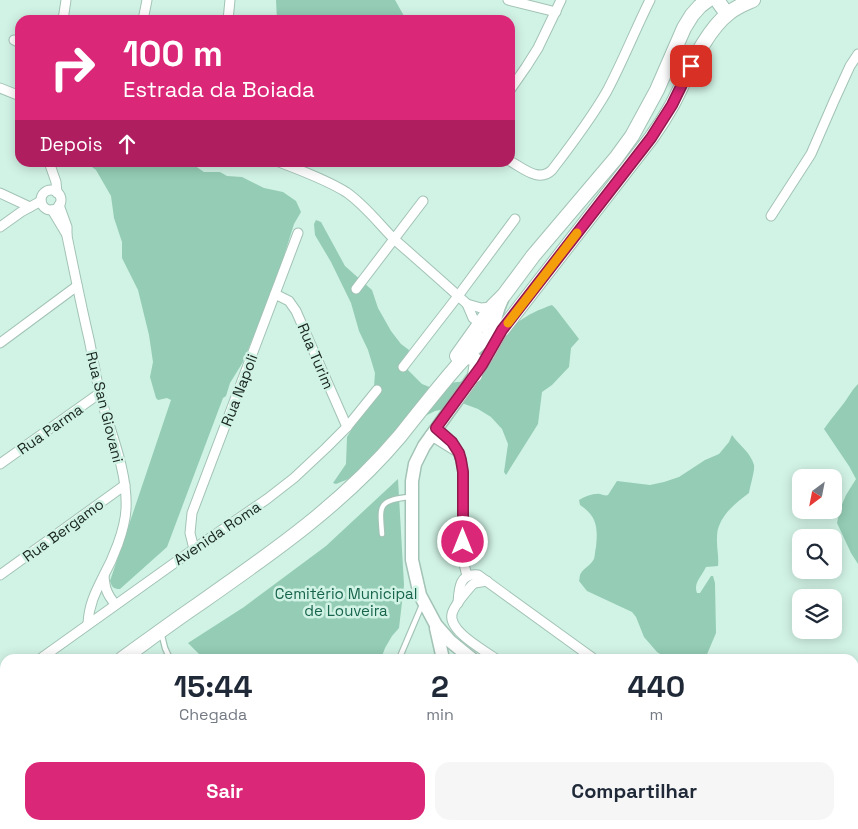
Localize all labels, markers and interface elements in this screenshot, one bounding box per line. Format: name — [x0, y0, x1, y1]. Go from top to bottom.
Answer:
text: 100 m — [123, 32, 223, 76]
icon: right — [40, 35, 105, 100]
pin — [670, 45, 712, 87]
icon: arrive — [677, 52, 705, 80]
text: Estrada da Boiada — [123, 75, 315, 103]
icon: ahead — [113, 130, 141, 158]
text: Depois — [40, 132, 103, 157]
street label: Rua Turim — [294, 320, 338, 392]
street label: Rua San Giovani — [82, 349, 128, 465]
street label: Rua Napoli — [217, 351, 261, 429]
street label: Rua Parma — [14, 399, 87, 459]
north arrow — [792, 469, 842, 519]
map controls — [792, 469, 842, 639]
street label: Rua Bergamo — [19, 494, 107, 566]
street label: Avenida Roma — [170, 497, 265, 569]
position arrow — [436, 515, 488, 567]
button: search — [792, 529, 842, 579]
park label: Cemitério Municipal de Louveira — [275, 584, 417, 620]
button: layers — [792, 589, 842, 639]
text: 15:44 — [174, 667, 252, 706]
text: 2 — [431, 667, 449, 706]
text: 440 — [628, 667, 685, 706]
text: Chegada — [179, 704, 247, 725]
text: min — [426, 704, 454, 725]
text: m — [649, 704, 663, 725]
button: Sair — [25, 762, 425, 820]
button: Compartilhar — [435, 762, 834, 820]

